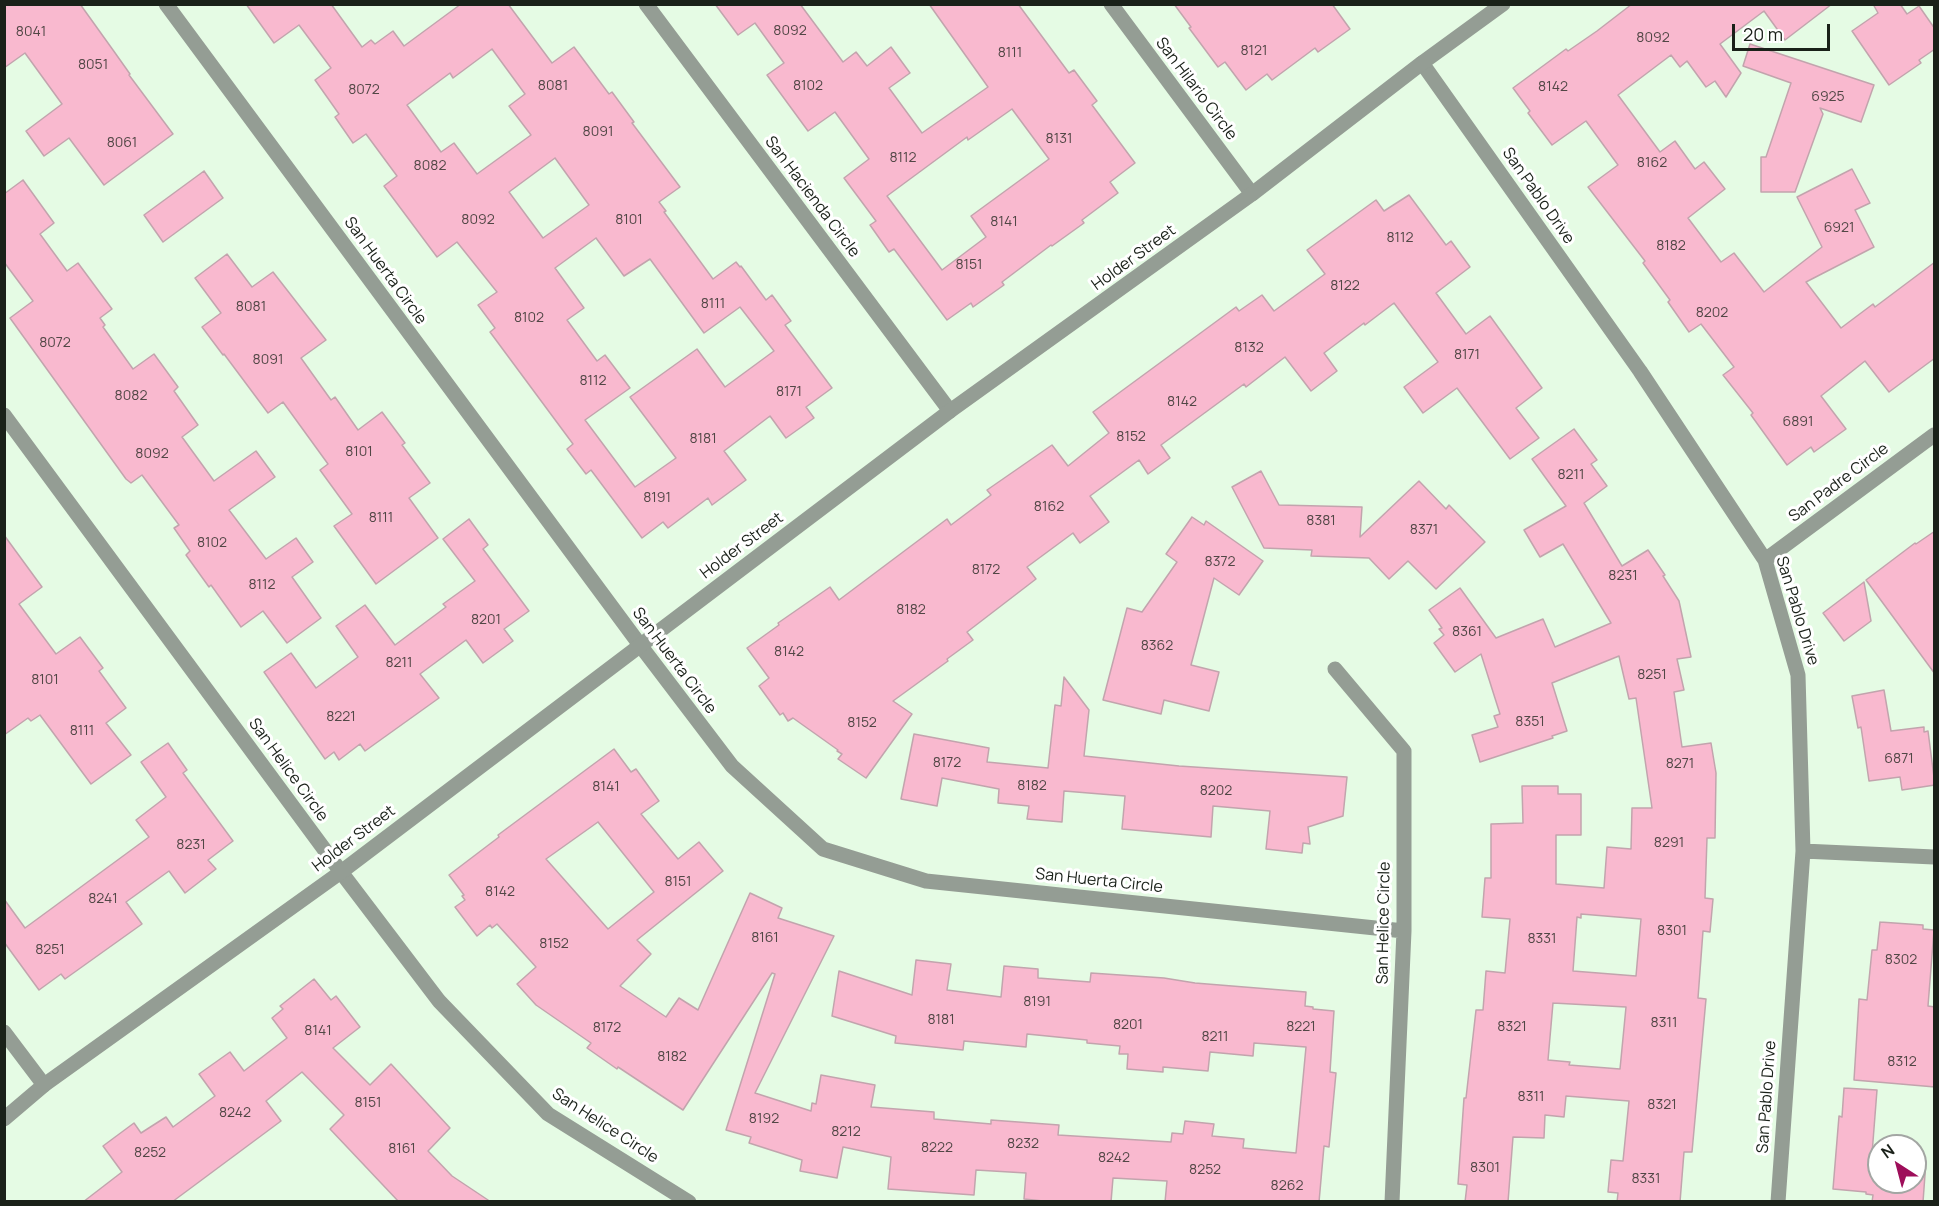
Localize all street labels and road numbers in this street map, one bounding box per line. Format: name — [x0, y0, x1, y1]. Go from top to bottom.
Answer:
street label: San Hilario Circle — [1151, 34, 1241, 144]
street label: San Hacienda Circle — [760, 133, 864, 261]
street label: San Pablo Drive — [1498, 144, 1578, 248]
street label: San Huerta Circle — [340, 214, 430, 328]
street label: Holder Street — [1088, 221, 1180, 295]
street label: San Padre Circle — [1785, 439, 1893, 527]
street label: Holder Street — [697, 509, 787, 583]
street label: San Pablo Drive — [1771, 554, 1823, 668]
street label: San Huerta Circle — [628, 604, 720, 718]
street label: San Helice Circle — [244, 715, 332, 825]
street label: Holder Street — [309, 802, 399, 876]
street label: San Helice Circle — [1373, 861, 1395, 985]
street label: San Huerta Circle — [1034, 865, 1164, 897]
street label: San Pablo Drive — [1753, 1040, 1781, 1154]
street label: San Helice Circle — [548, 1084, 662, 1168]

